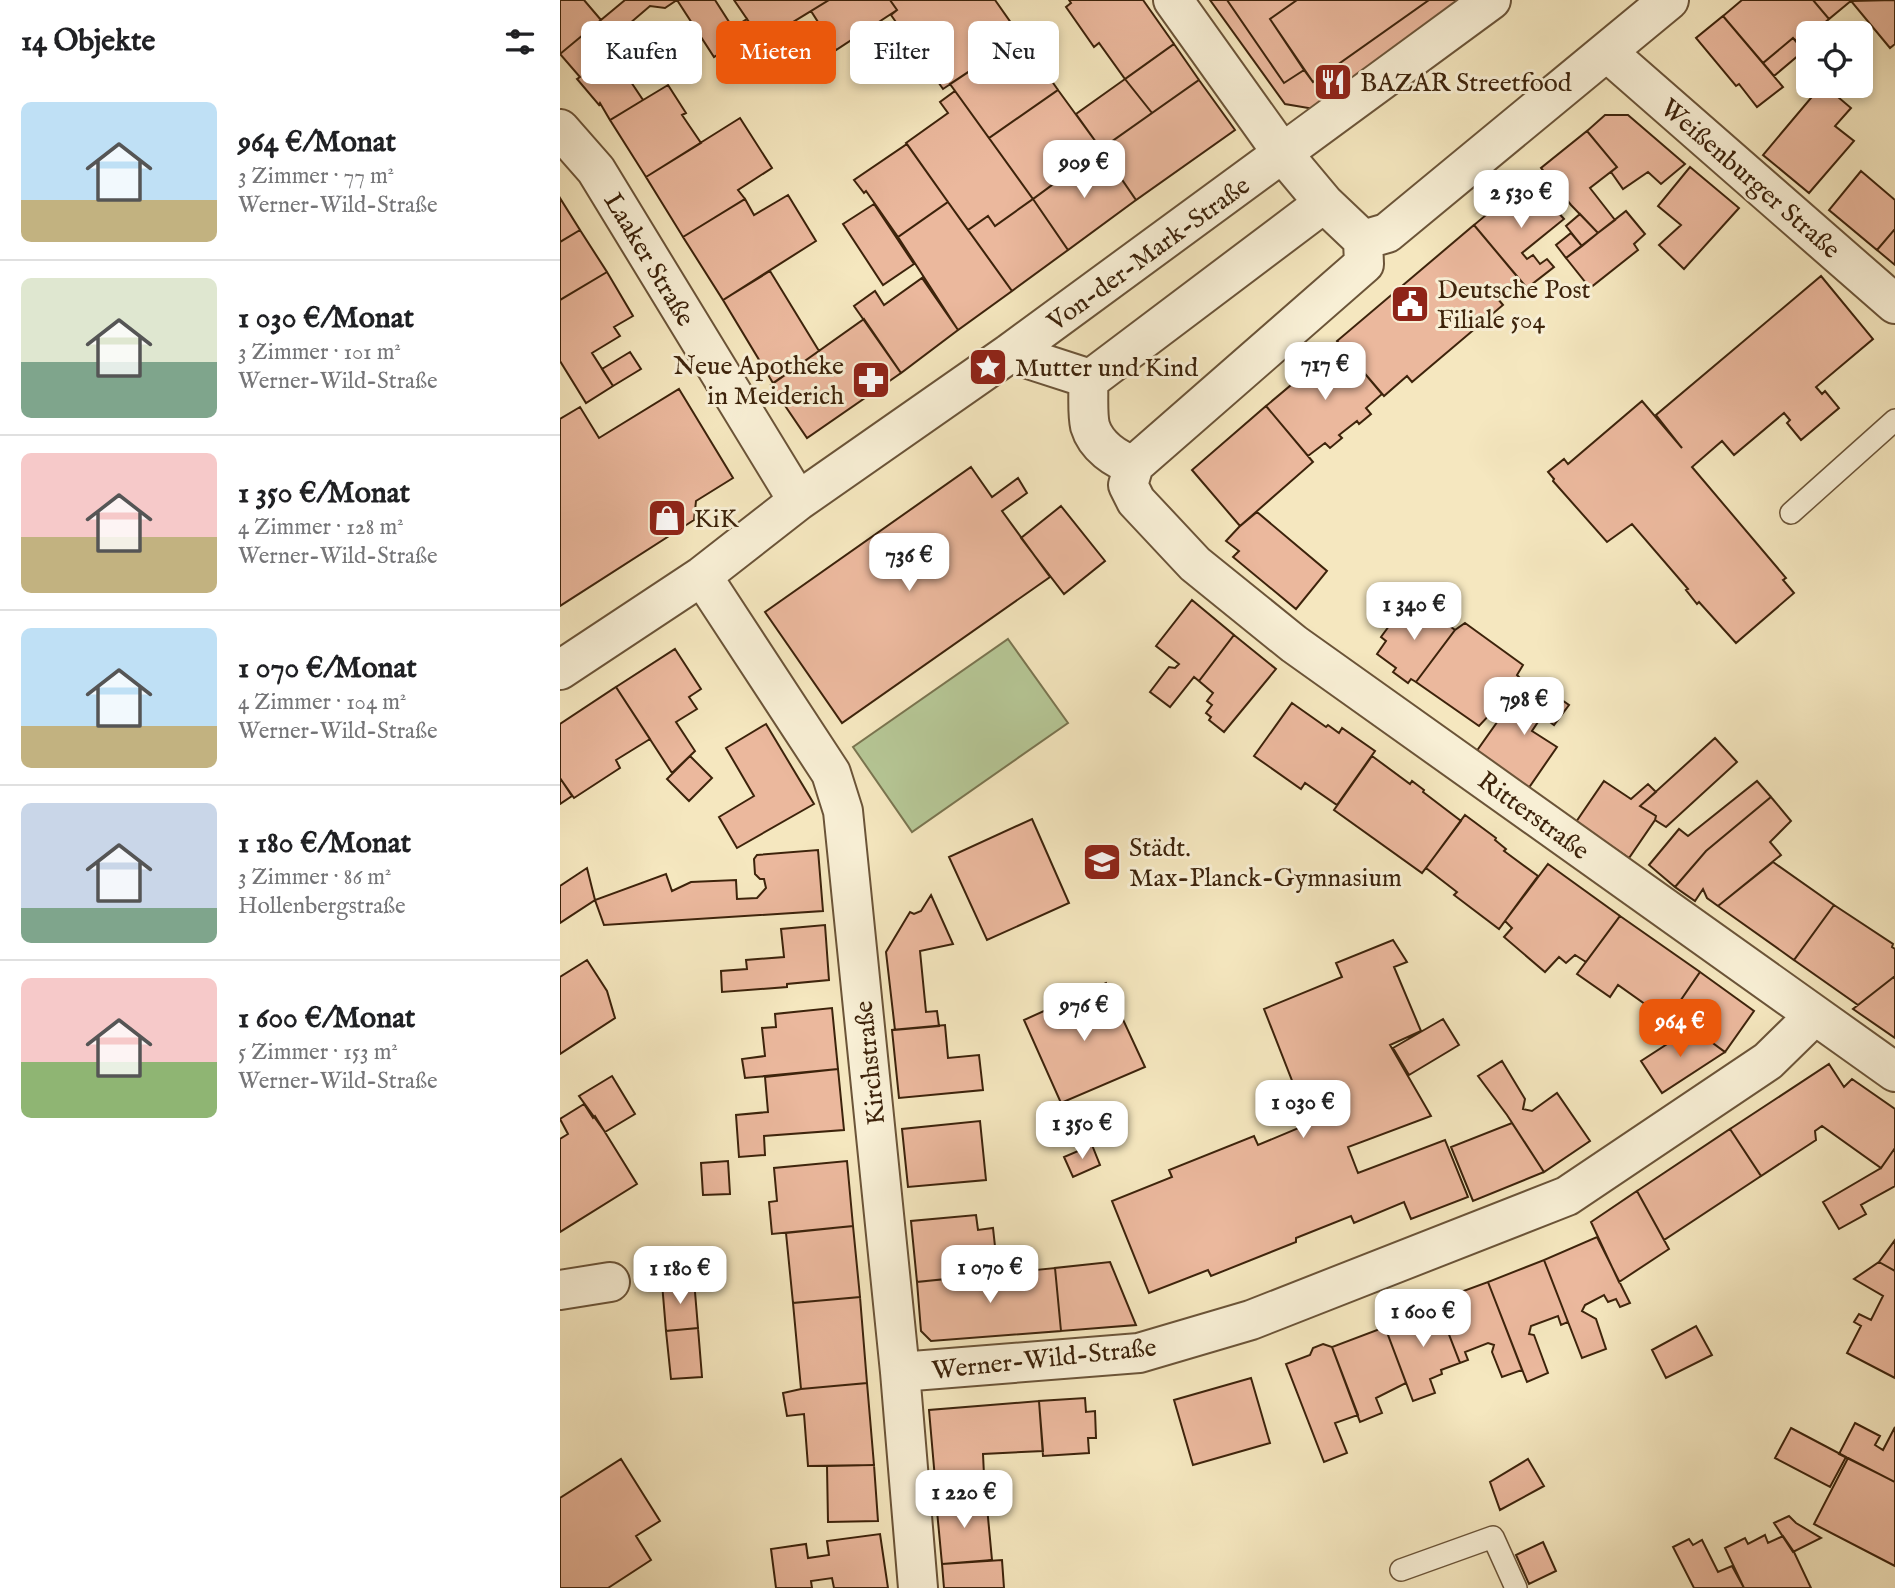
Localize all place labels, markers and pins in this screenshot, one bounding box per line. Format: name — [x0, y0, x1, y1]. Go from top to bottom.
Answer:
restaurant icon: BAZAR Streetfood — [1312, 61, 1354, 103]
place label: BAZAR Streetfood — [1360, 67, 1572, 100]
pin: 909 € — [1035, 140, 1133, 200]
pin: 2 530 € — [1456, 170, 1586, 230]
place label: Deutsche Post Filiale 504 — [1437, 274, 1591, 337]
public building icon: Deutsche Post Filiale 504 — [1389, 283, 1431, 325]
pin: 717 € — [1276, 342, 1374, 402]
place icon: Mutter und Kind — [967, 346, 1009, 388]
place label: Neue Apotheke in Meiderich — [673, 350, 844, 413]
place label: Mutter und Kind — [1015, 352, 1198, 385]
pharmacy icon: Neue Apotheke in Meiderich — [850, 359, 892, 401]
shop icon: KiK — [646, 497, 688, 539]
place label: KiK — [694, 503, 740, 536]
pin: 736 € — [860, 534, 958, 593]
pin: 1 340 € — [1349, 582, 1479, 642]
pin: 798 € — [1475, 678, 1573, 737]
place label: Städt. Max-Planck-Gymnasium — [1129, 832, 1402, 895]
school or university icon: Städt. Max-Planck-Gymnasium — [1081, 841, 1123, 883]
pin: 976 € — [1035, 984, 1133, 1043]
pin: 964 € — [1631, 1000, 1729, 1059]
pin: 1 030 € — [1238, 1080, 1368, 1140]
pin: 1 350 € — [1017, 1102, 1147, 1161]
pin: 1 180 € — [615, 1246, 745, 1306]
pin: 1 070 € — [925, 1246, 1055, 1305]
pin: 1 600 € — [1358, 1290, 1488, 1349]
pin: 1 220 € — [899, 1470, 1029, 1530]

